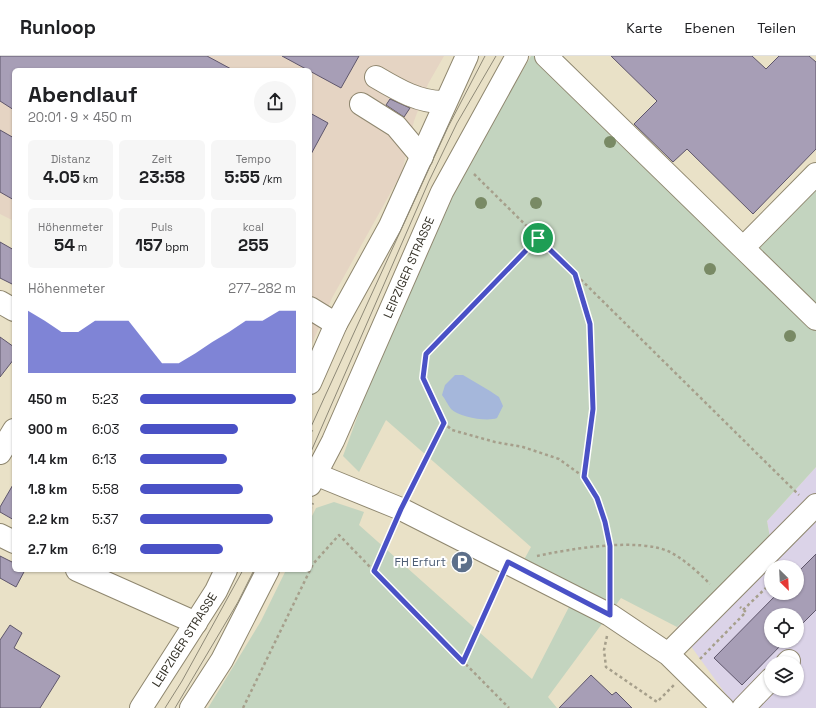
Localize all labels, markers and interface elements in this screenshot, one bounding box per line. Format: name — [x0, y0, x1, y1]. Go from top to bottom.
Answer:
text: Runloop — [20, 15, 96, 40]
text: Karte — [626, 19, 663, 37]
text: Ebenen — [685, 19, 735, 37]
text: Teilen — [757, 19, 796, 37]
text: Abendlauf — [28, 80, 138, 108]
button: share — [254, 81, 296, 123]
text: 20:01 · 9 × 450 m — [28, 109, 132, 126]
text: Distanz — [51, 152, 90, 166]
text: Zeit — [152, 152, 172, 166]
text: Tempo — [236, 152, 271, 166]
text: 4.05 — [43, 166, 80, 188]
text: 23:58 — [139, 166, 185, 188]
text: 5:55 — [224, 166, 260, 188]
text: km — [80, 172, 98, 186]
text: /km — [260, 172, 282, 186]
street label: LEIPZIGER STRASSE — [380, 214, 438, 321]
text: Höhenmeter — [38, 220, 103, 234]
text: Puls — [151, 220, 173, 234]
text: kcal — [243, 220, 264, 234]
pin — [521, 221, 555, 255]
icon: arrive — [527, 227, 549, 249]
text: 54 — [54, 234, 75, 256]
text: 157 — [135, 234, 162, 256]
text: 255 — [238, 234, 269, 256]
text: m — [75, 240, 87, 254]
text: bpm — [162, 240, 189, 254]
text: Höhenmeter — [28, 280, 105, 297]
text: 277–282 m — [228, 280, 296, 297]
text: 450 m — [28, 391, 67, 408]
text: 5:23 — [92, 391, 119, 408]
text: 900 m — [28, 421, 67, 438]
text: 6:03 — [92, 421, 119, 438]
text: 1.4 km — [28, 451, 68, 468]
text: 6:13 — [92, 451, 117, 468]
text: 1.8 km — [28, 481, 67, 498]
text: 5:58 — [92, 481, 119, 498]
text: 2.2 km — [28, 511, 69, 528]
text: 5:37 — [92, 511, 118, 528]
text: 2.7 km — [28, 541, 68, 558]
text: 6:19 — [92, 541, 117, 558]
parking icon: FH Erfurt — [449, 549, 475, 575]
place label: FH Erfurt — [395, 554, 446, 570]
north arrow — [764, 560, 804, 600]
map controls — [764, 560, 804, 696]
street label: LEIPZIGER STRASSE — [149, 589, 221, 690]
button: locate — [764, 608, 804, 648]
button: layers — [764, 656, 804, 696]

